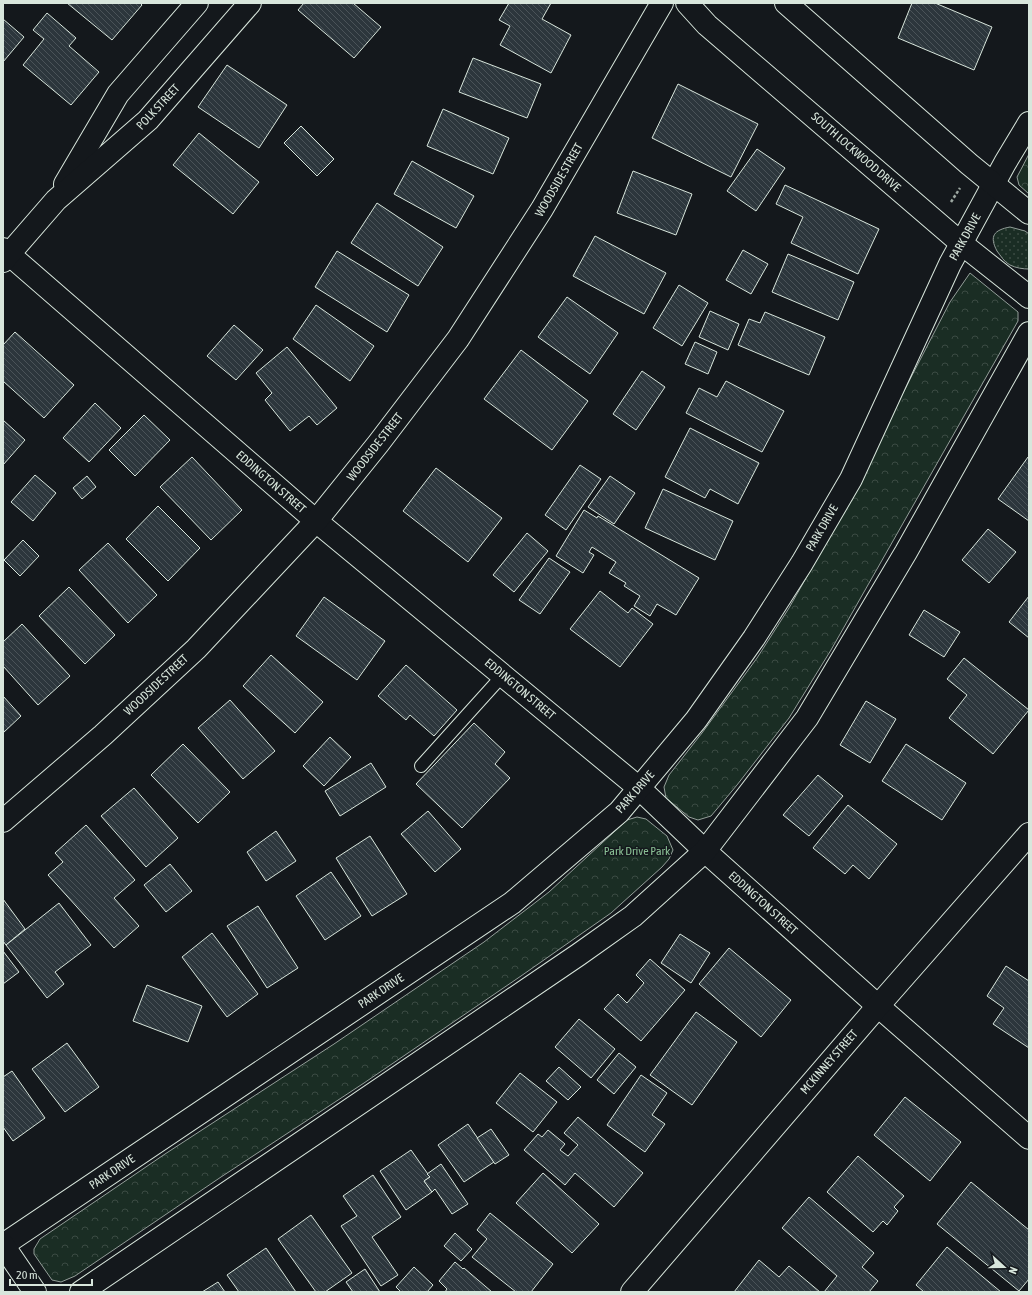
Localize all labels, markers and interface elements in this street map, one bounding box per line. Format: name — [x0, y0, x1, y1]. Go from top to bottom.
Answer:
street label: POLK STREET — [133, 81, 183, 133]
street label: SOUTH LOCKWOOD DRIVE — [809, 110, 903, 194]
street label: WOODSIDE STREET — [532, 140, 586, 219]
street label: PARK DRIVE — [946, 211, 984, 263]
street label: WOODSIDE STREET — [344, 410, 406, 484]
street label: EDDINGTON STREET — [233, 448, 309, 516]
street label: PARK DRIVE — [803, 502, 841, 554]
street label: WOODSIDE STREET — [121, 651, 192, 718]
street label: EDDINGTON STREET — [482, 655, 559, 723]
street label: PARK DRIVE — [613, 768, 657, 816]
park label: Park Drive Park — [604, 844, 671, 858]
street label: EDDINGTON STREET — [726, 868, 801, 938]
street label: PARK DRIVE — [356, 971, 406, 1011]
street label: MCKINNEY STREET — [797, 1027, 861, 1097]
street label: PARK DRIVE — [87, 1152, 137, 1192]
north arrow — [984, 1247, 1024, 1287]
scale bar — [10, 1261, 92, 1287]
text: N — [1007, 1265, 1020, 1276]
text: 20 m — [16, 1268, 38, 1282]

